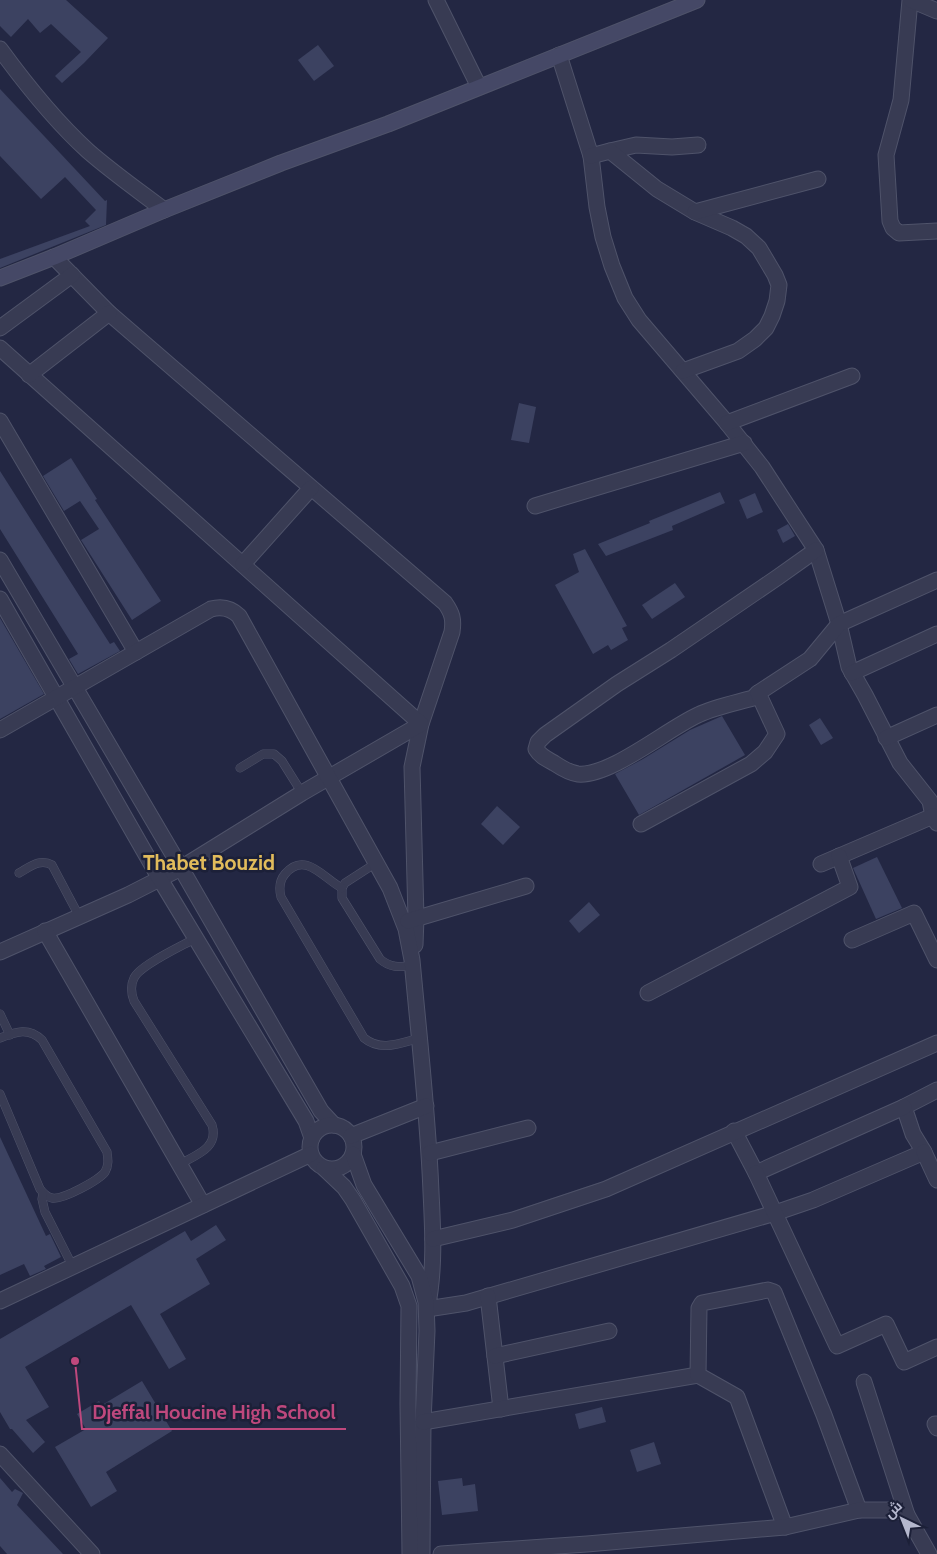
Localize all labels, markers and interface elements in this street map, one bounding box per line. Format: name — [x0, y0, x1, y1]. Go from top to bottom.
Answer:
district label: Thabet Bouzid — [143, 850, 275, 875]
callout: Djeffal Houcine High School — [82, 1394, 346, 1429]
text: Djeffal Houcine High School — [92, 1400, 336, 1424]
north arrow — [877, 1494, 927, 1544]
text: ش — [880, 1497, 906, 1522]

